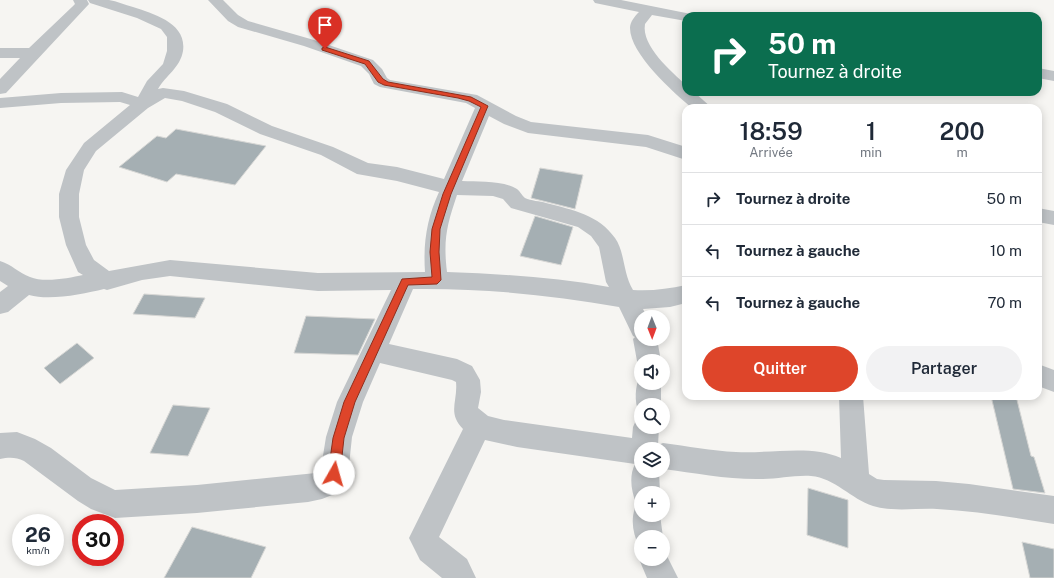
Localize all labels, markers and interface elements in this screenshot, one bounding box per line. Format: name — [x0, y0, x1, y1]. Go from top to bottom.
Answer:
pin — [308, 8, 342, 49]
icon: arrive — [314, 14, 336, 36]
text: 50 m — [768, 27, 836, 60]
icon: right — [702, 28, 754, 80]
text: Tournez à droite — [768, 61, 902, 82]
text: 18:59 — [739, 117, 803, 145]
text: 1 — [866, 117, 876, 145]
text: 200 — [940, 117, 985, 145]
text: Arrivée — [749, 145, 793, 160]
text: min — [860, 145, 882, 160]
text: m — [956, 145, 968, 160]
icon: right — [702, 188, 724, 210]
text: Tournez à droite — [736, 190, 850, 207]
text: 50 m — [987, 190, 1022, 207]
icon: left — [702, 240, 724, 262]
text: Tournez à gauche — [736, 242, 860, 259]
text: 10 m — [990, 242, 1022, 259]
icon: left — [702, 292, 724, 314]
text: Tournez à gauche — [736, 294, 860, 311]
text: 70 m — [987, 294, 1022, 311]
north arrow — [634, 310, 670, 346]
map controls — [634, 310, 670, 566]
button: Quitter — [702, 346, 858, 392]
button: Partager — [866, 346, 1022, 392]
button: sound — [634, 354, 670, 390]
button: search — [634, 398, 670, 434]
button: layers — [634, 442, 670, 478]
position arrow — [313, 453, 355, 495]
button: + — [634, 486, 670, 522]
speed limit sign: 30 — [72, 514, 124, 566]
text: 26 — [25, 523, 51, 547]
button: − — [634, 530, 670, 566]
text: km/h — [26, 544, 50, 556]

